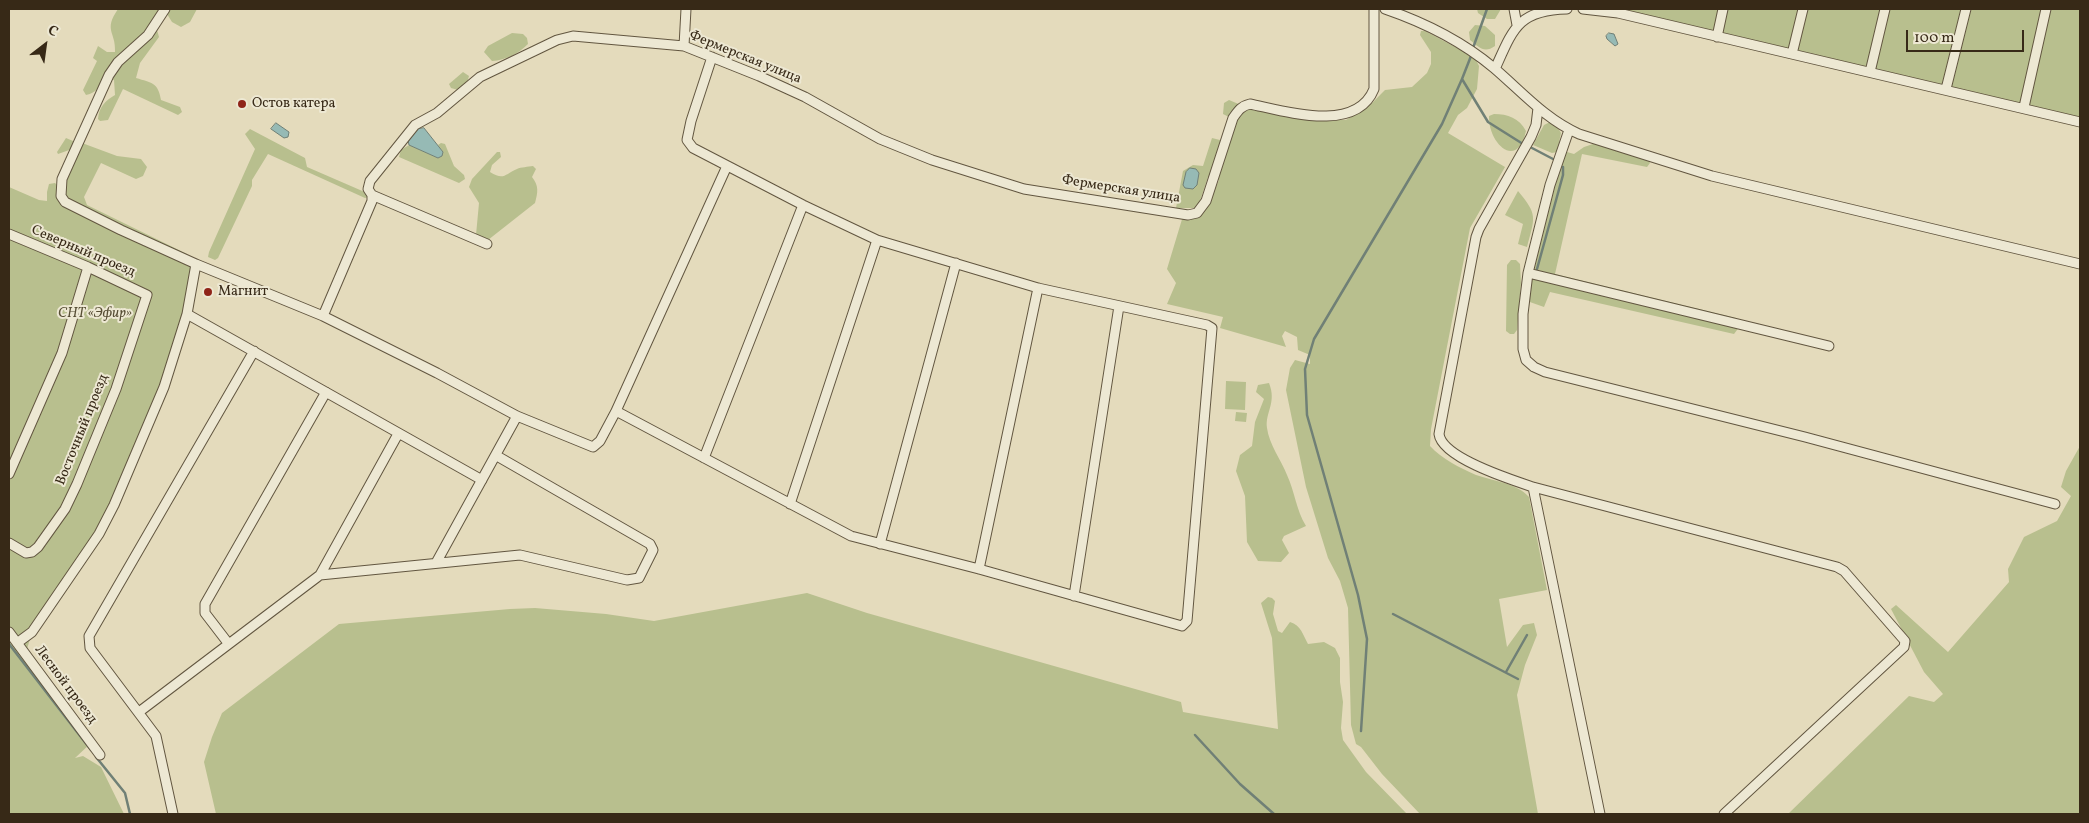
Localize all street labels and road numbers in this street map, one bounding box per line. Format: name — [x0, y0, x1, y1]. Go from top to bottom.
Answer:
street label: Фермерская улица — [686, 28, 804, 88]
street label: Фермерская улица — [1061, 172, 1181, 208]
street label: Северный проезд — [28, 222, 138, 282]
street label: Восточный проезд — [53, 372, 113, 488]
street label: Лесной проезд — [30, 642, 100, 728]

